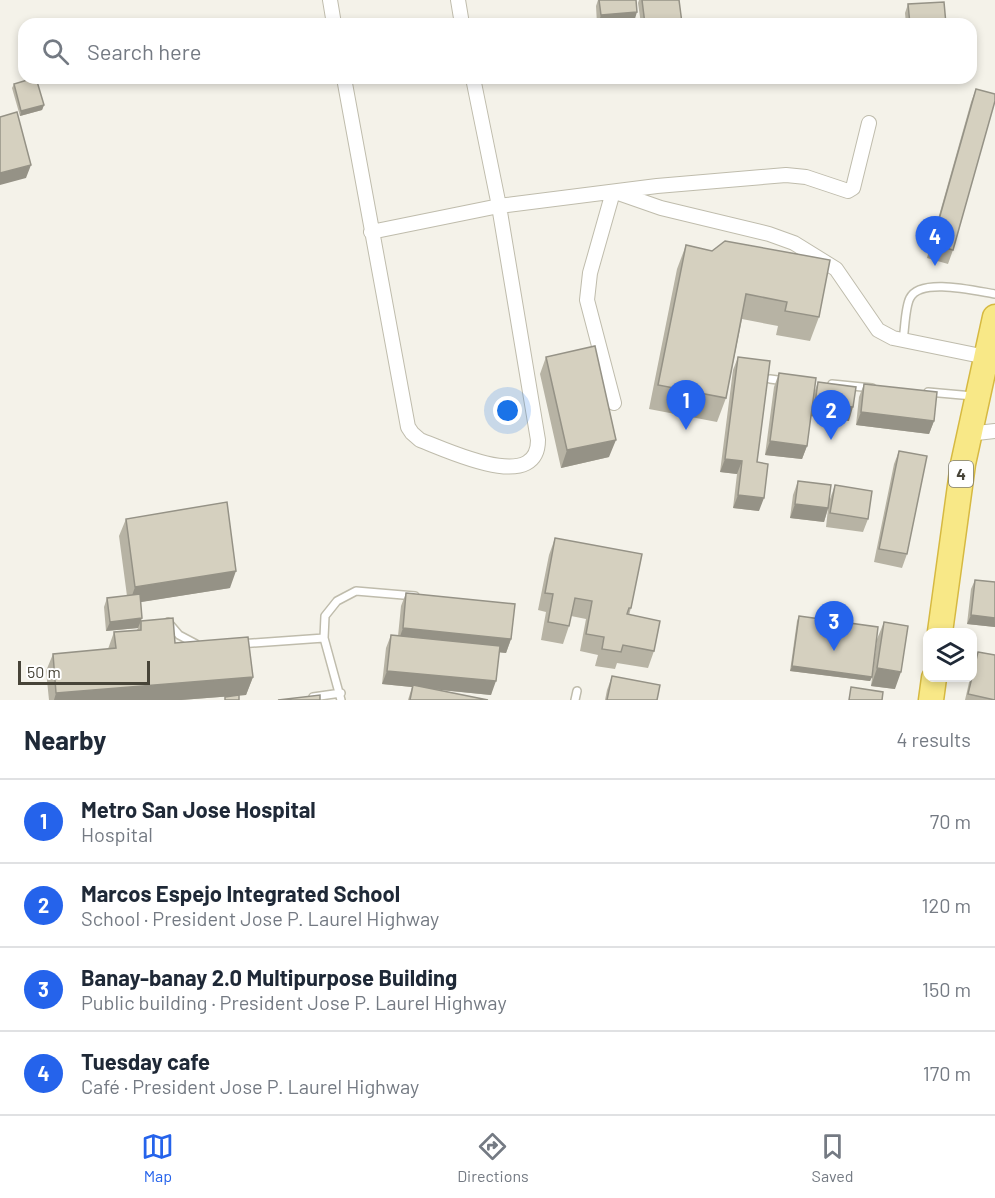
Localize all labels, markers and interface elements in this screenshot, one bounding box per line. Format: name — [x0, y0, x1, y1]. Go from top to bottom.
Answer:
search box — [18, 18, 977, 84]
icon: search — [39, 35, 72, 68]
text: Search here — [87, 38, 201, 64]
pin: 4 — [916, 216, 954, 266]
pin: 1 — [666, 380, 706, 430]
pin: 2 — [812, 390, 850, 440]
your location — [493, 396, 522, 425]
road number: 4 — [949, 461, 973, 487]
pin: 3 — [814, 602, 854, 651]
map controls — [923, 628, 977, 682]
button: layers — [923, 628, 977, 682]
scale bar — [18, 658, 150, 686]
text: 50 m — [27, 662, 61, 681]
text: Nearby — [24, 724, 106, 755]
text: 4 results — [896, 727, 971, 751]
text: Metro San Jose Hospital — [81, 796, 316, 822]
text: 1 — [40, 809, 47, 833]
text: 70 m — [930, 809, 971, 833]
text: Hospital — [81, 822, 153, 846]
text: Marcos Espejo Integrated School — [81, 880, 400, 906]
text: 2 — [38, 893, 49, 917]
text: 120 m — [921, 893, 971, 917]
text: School · President Jose P. Laurel Highway — [81, 906, 439, 930]
text: Banay-banay 2.0 Multipurpose Building — [81, 964, 457, 990]
text: 3 — [38, 977, 49, 1001]
text: 150 m — [922, 977, 971, 1001]
text: Public building · President Jose P. Laurel Highway — [81, 990, 507, 1014]
text: Tuesday cafe — [81, 1048, 210, 1074]
text: 4 — [37, 1061, 50, 1085]
text: 170 m — [923, 1061, 971, 1085]
text: Café · President Jose P. Laurel Highway — [81, 1074, 419, 1098]
tab: Map — [141, 1130, 174, 1185]
tab: Directions — [457, 1130, 529, 1185]
tab: Saved — [812, 1130, 854, 1185]

